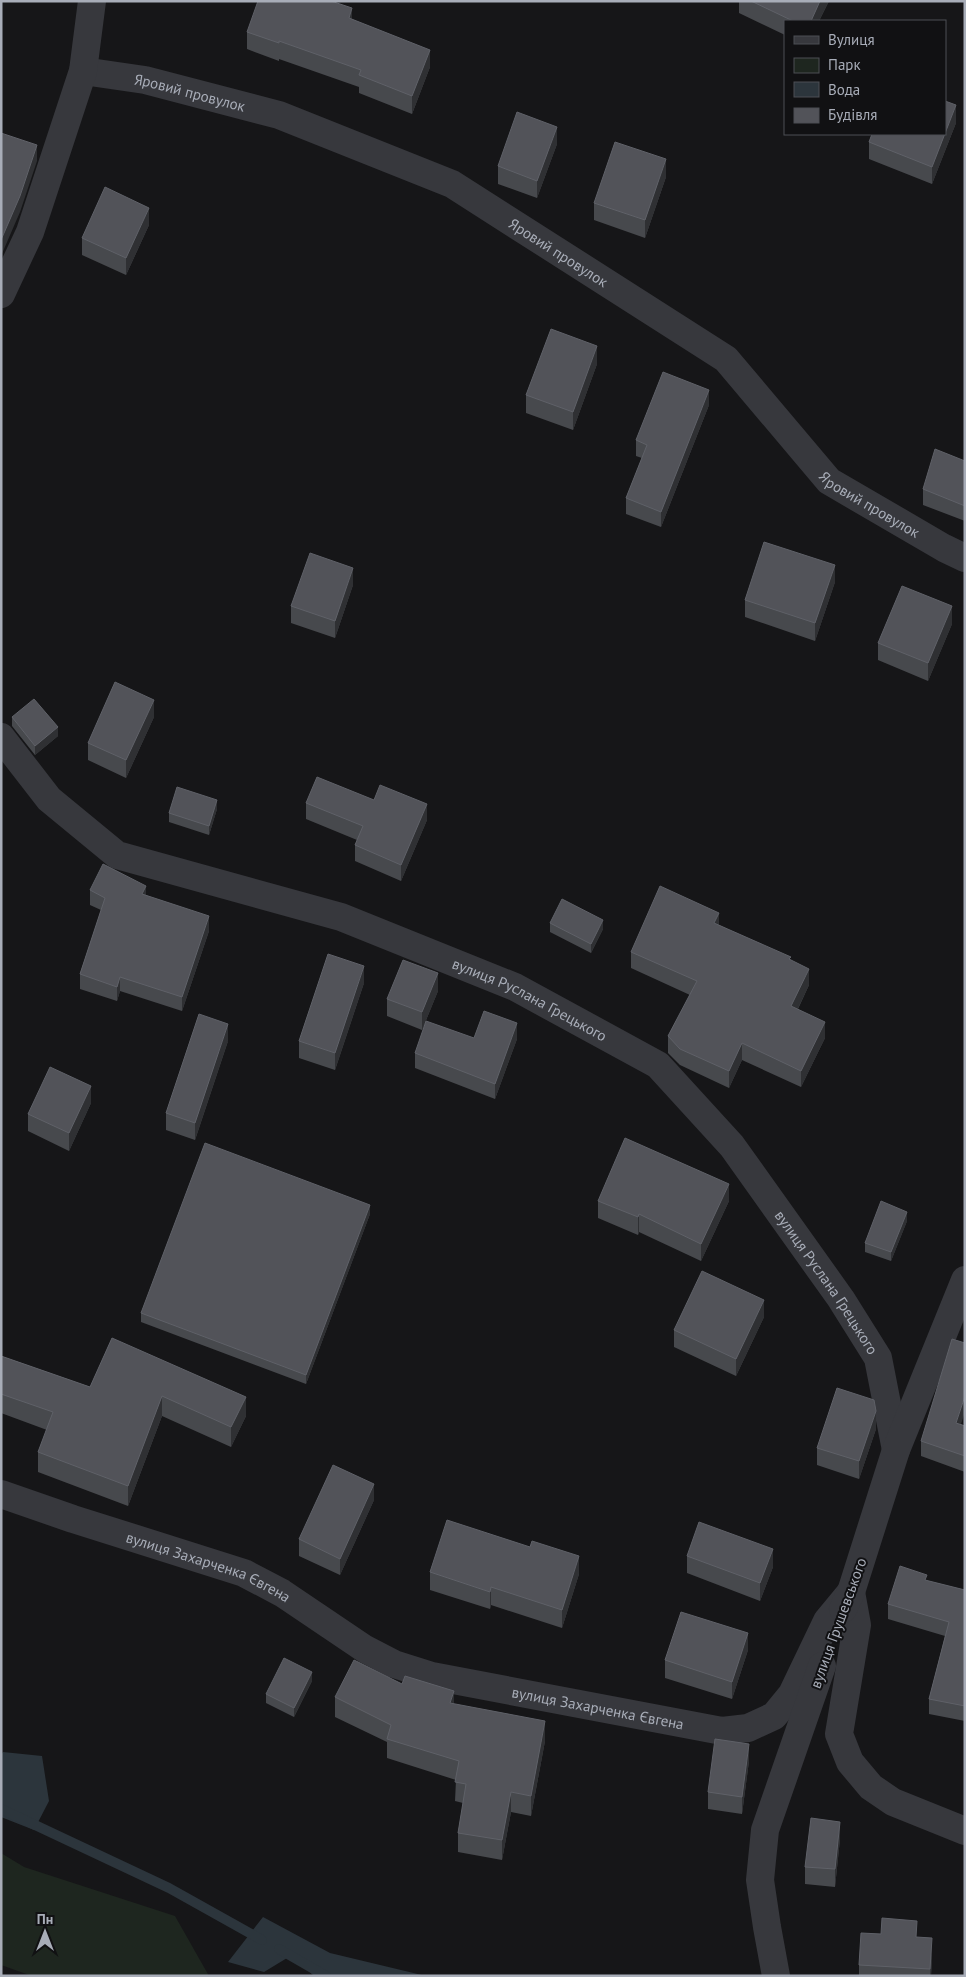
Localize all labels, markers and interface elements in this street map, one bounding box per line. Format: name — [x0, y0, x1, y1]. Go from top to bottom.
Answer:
legend — [784, 20, 946, 135]
text: Вулиця — [828, 30, 875, 49]
text: Парк — [828, 55, 861, 74]
street label: Яровий провулок — [133, 69, 248, 116]
text: Вода — [828, 80, 860, 99]
text: Будівля — [828, 105, 877, 124]
street label: Яровий провулок — [506, 213, 613, 291]
street label: Яровий провулок — [815, 467, 924, 542]
street label: вулиця Руслана Грецького — [450, 953, 611, 1045]
street label: вулиця Руслана Грецького — [771, 1206, 883, 1358]
street label: вулиця Захарченка Євгена — [124, 1527, 295, 1606]
street label: вулиця Грушевського — [806, 1555, 870, 1691]
street label: вулиця Захарченка Євгена — [510, 1682, 686, 1733]
north arrow — [20, 1907, 70, 1957]
text: Пн — [37, 1910, 53, 1928]

